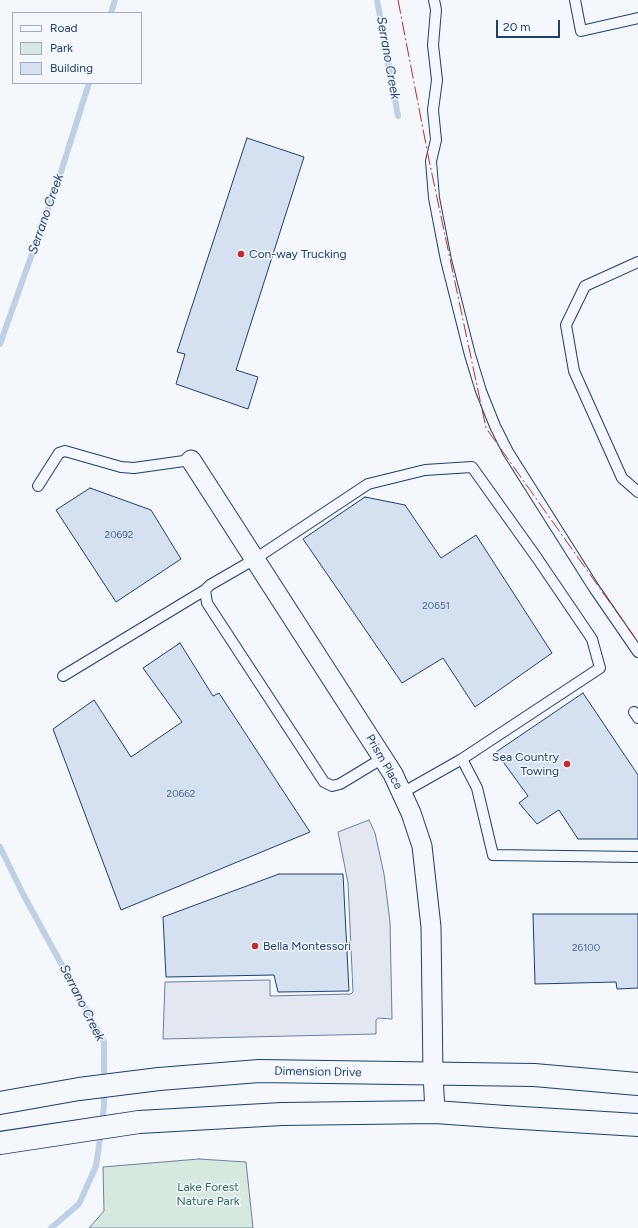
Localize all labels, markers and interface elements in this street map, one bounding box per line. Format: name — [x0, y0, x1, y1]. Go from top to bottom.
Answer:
legend — [12, 12, 142, 84]
scale bar — [498, 12, 562, 38]
water label: Serrano Creek — [373, 15, 403, 101]
text: 20 m — [503, 20, 531, 34]
text: Road — [50, 21, 78, 35]
text: Park — [50, 41, 73, 55]
text: Building — [50, 61, 93, 75]
water label: Serrano Creek — [25, 172, 67, 256]
place label: Con-way Trucking — [249, 247, 347, 261]
marker: Con-way Trucking — [236, 249, 246, 259]
house number: 20692 — [105, 529, 133, 541]
house number: 20651 — [422, 600, 450, 612]
street label: Prism Place — [362, 732, 406, 792]
place label: Sea Country Towing — [492, 750, 559, 778]
marker: Sea Country Towing — [562, 759, 572, 769]
house number: 20662 — [167, 788, 195, 800]
place label: Bella Montessori — [263, 939, 351, 953]
marker: Bella Montessori — [250, 941, 260, 951]
house number: 26100 — [572, 942, 600, 954]
water label: Serrano Creek — [56, 962, 108, 1044]
street label: Dimension Drive — [274, 1064, 362, 1080]
park label: Lake Forest Nature Park — [176, 1180, 240, 1208]

